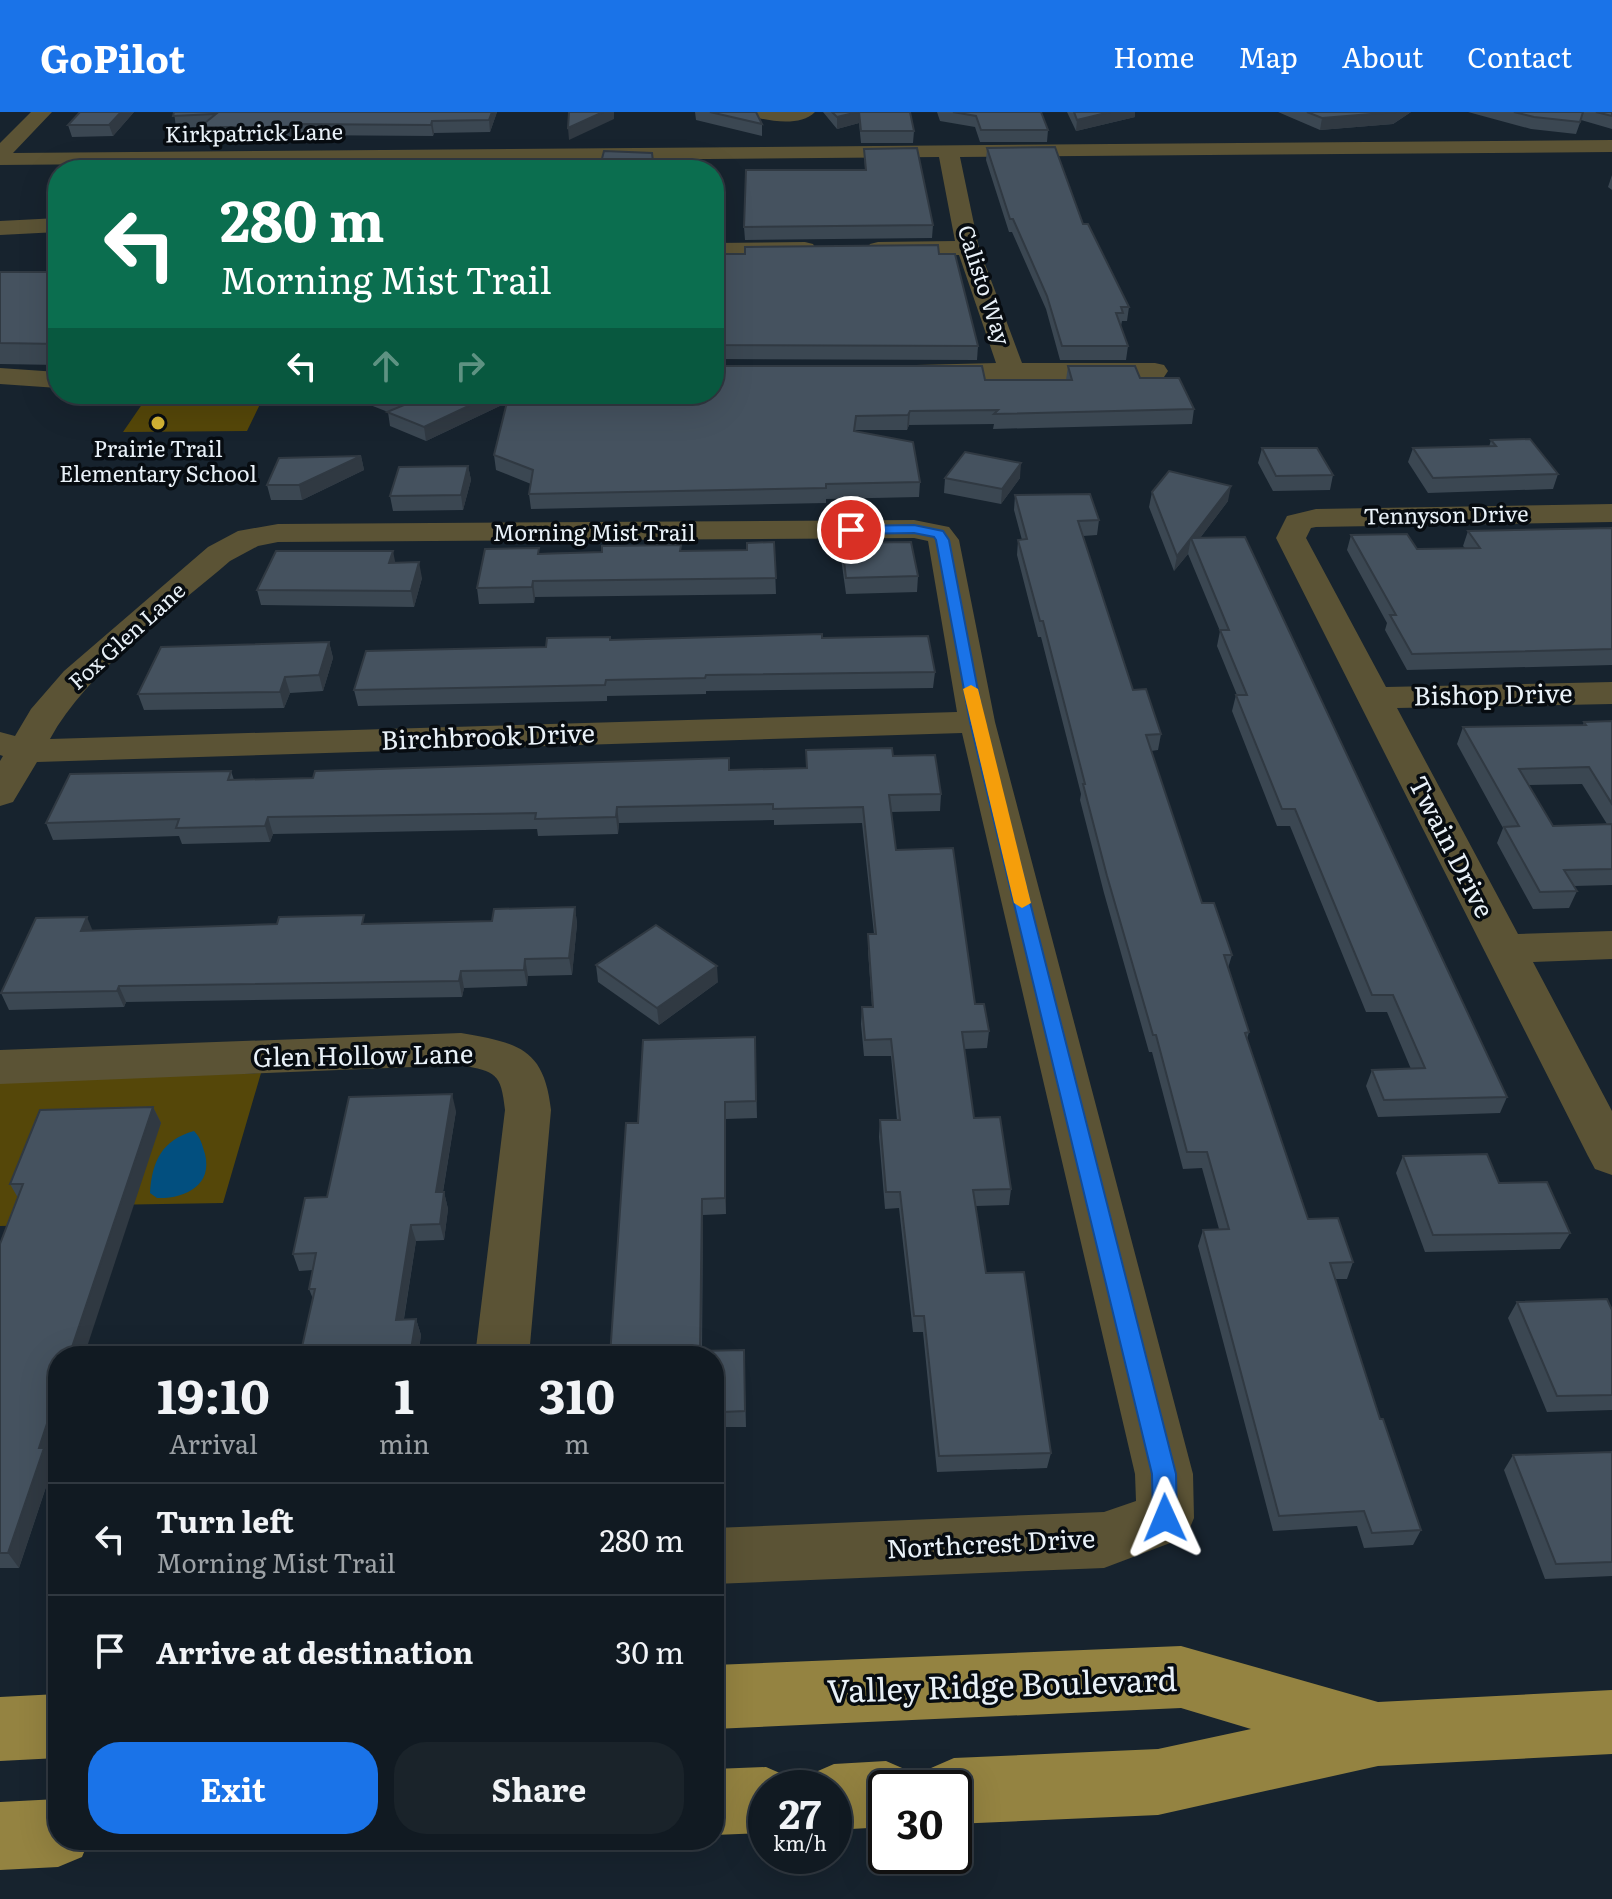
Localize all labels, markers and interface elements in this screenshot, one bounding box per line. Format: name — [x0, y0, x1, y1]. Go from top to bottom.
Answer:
text: GoPilot — [40, 28, 185, 85]
text: Home — [1113, 35, 1194, 77]
text: Map — [1238, 35, 1298, 77]
text: About — [1342, 35, 1423, 77]
text: Contact — [1467, 35, 1572, 77]
street label: Kirkpatrick Lane — [165, 113, 343, 150]
text: 280 m — [220, 176, 385, 259]
icon: left — [88, 192, 192, 296]
street label: Calisto Way — [950, 220, 1020, 349]
text: Morning Mist Trail — [220, 252, 552, 305]
icon: left — [280, 344, 324, 388]
icon: ahead — [364, 344, 408, 388]
icon: right — [448, 344, 492, 388]
marker: Prairie Trail Elementary School — [149, 414, 167, 432]
place label: Prairie Trail Elementary School — [59, 431, 257, 489]
pin — [817, 496, 885, 564]
street label: Tennyson Drive — [1363, 496, 1529, 531]
icon: arrive — [829, 508, 873, 552]
street label: Morning Mist Trail — [493, 515, 695, 548]
street label: Fox Glen Lane — [60, 573, 192, 696]
street label: Bishop Drive — [1413, 672, 1573, 713]
street label: Birchbrook Drive — [380, 711, 596, 758]
street label: Twain Drive — [1401, 768, 1506, 924]
street label: Glen Hollow Lane — [252, 1032, 474, 1075]
text: 19:10 — [157, 1358, 270, 1429]
text: 1 — [394, 1358, 414, 1429]
text: 310 — [539, 1358, 615, 1429]
text: Arrival — [169, 1423, 258, 1462]
text: min — [379, 1423, 430, 1462]
text: m — [564, 1423, 590, 1462]
position arrow — [1123, 1476, 1207, 1560]
text: Turn left — [156, 1498, 294, 1542]
icon: left — [88, 1517, 132, 1561]
text: 280 m — [600, 1517, 684, 1561]
street label: Northcrest Drive — [886, 1517, 1096, 1566]
text: Morning Mist Trail — [156, 1542, 396, 1581]
icon: arrive — [88, 1629, 132, 1673]
text: Arrive at destination — [156, 1629, 473, 1673]
text: 30 m — [615, 1629, 684, 1673]
street label: Valley Ridge Boulevard — [826, 1653, 1178, 1713]
button: Exit — [88, 1742, 378, 1834]
button: Share — [394, 1742, 684, 1834]
speed limit sign: 30 — [868, 1770, 972, 1874]
text: 27 — [779, 1782, 821, 1841]
text: km/h — [773, 1827, 827, 1857]

